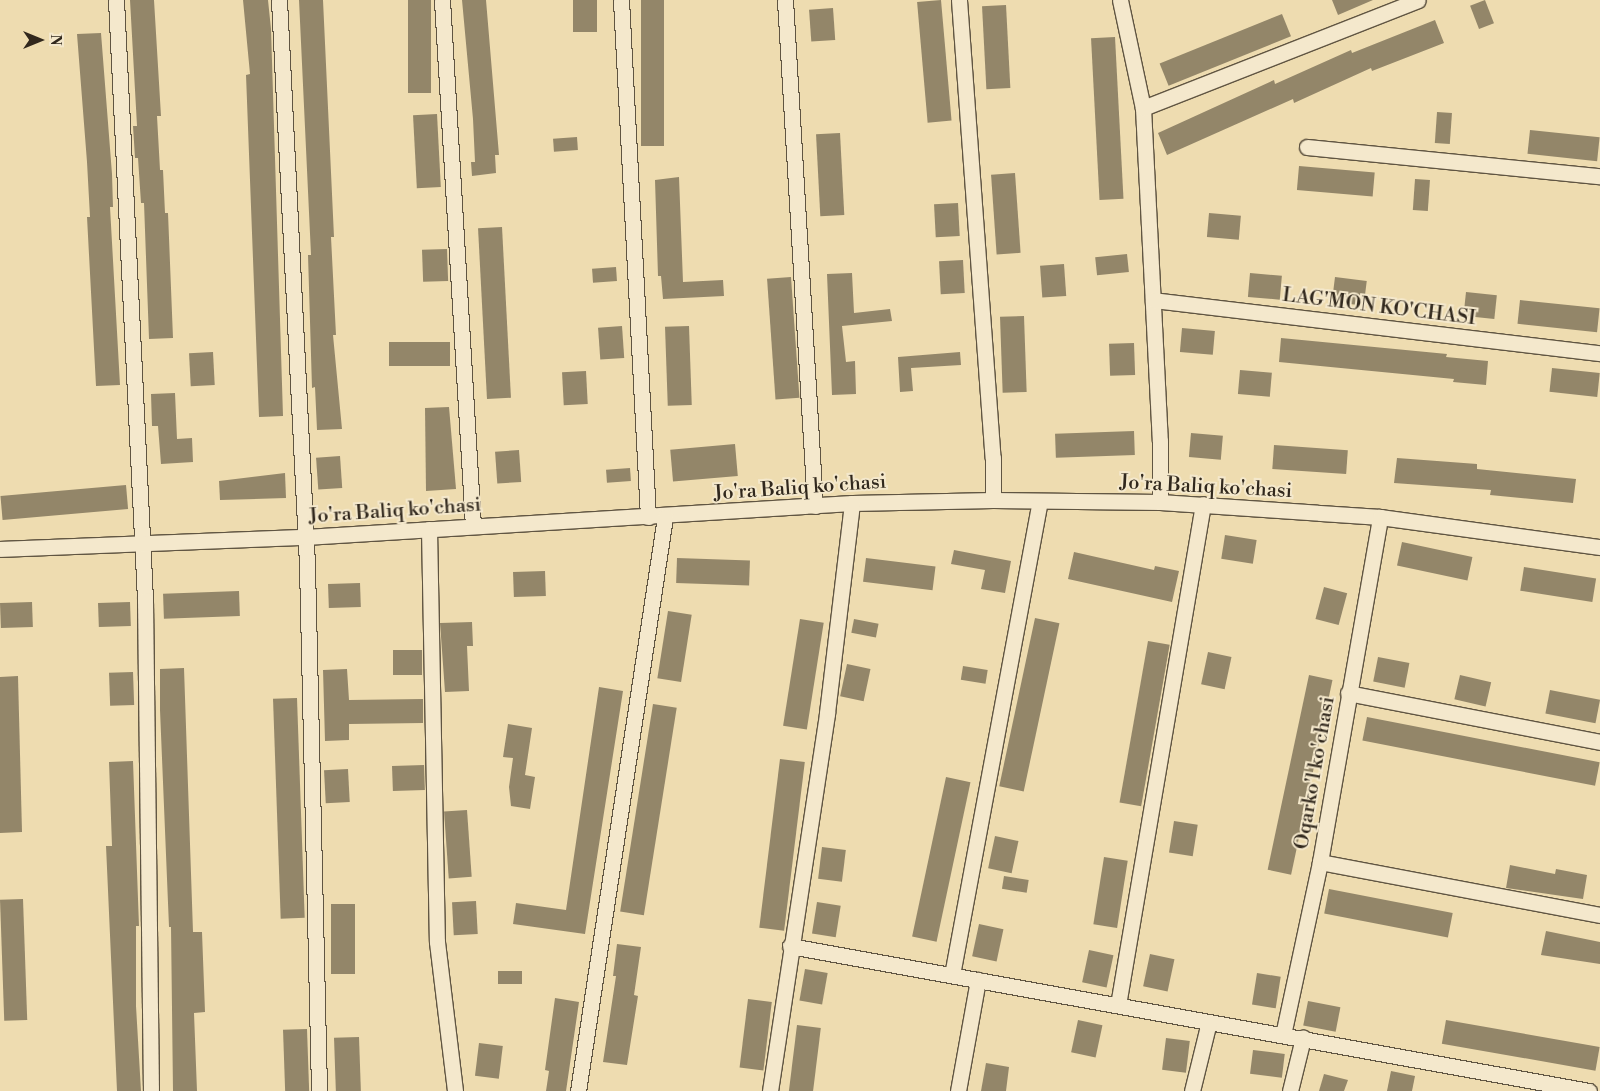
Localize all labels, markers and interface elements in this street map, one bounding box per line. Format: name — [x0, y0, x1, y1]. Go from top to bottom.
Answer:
north arrow — [15, 15, 65, 65]
text: N — [46, 34, 64, 46]
street label: LAG'MON KO'CHASI — [1281, 283, 1477, 331]
street label: Jo'ra Baliq ko'chasi — [713, 470, 887, 506]
street label: Jo'ra Baliq ko'chasi — [1119, 470, 1293, 504]
street label: Jo'ra Baliq ko'chasi — [308, 493, 482, 529]
street label: Oqarko'l ko'chasi — [1290, 695, 1340, 851]

